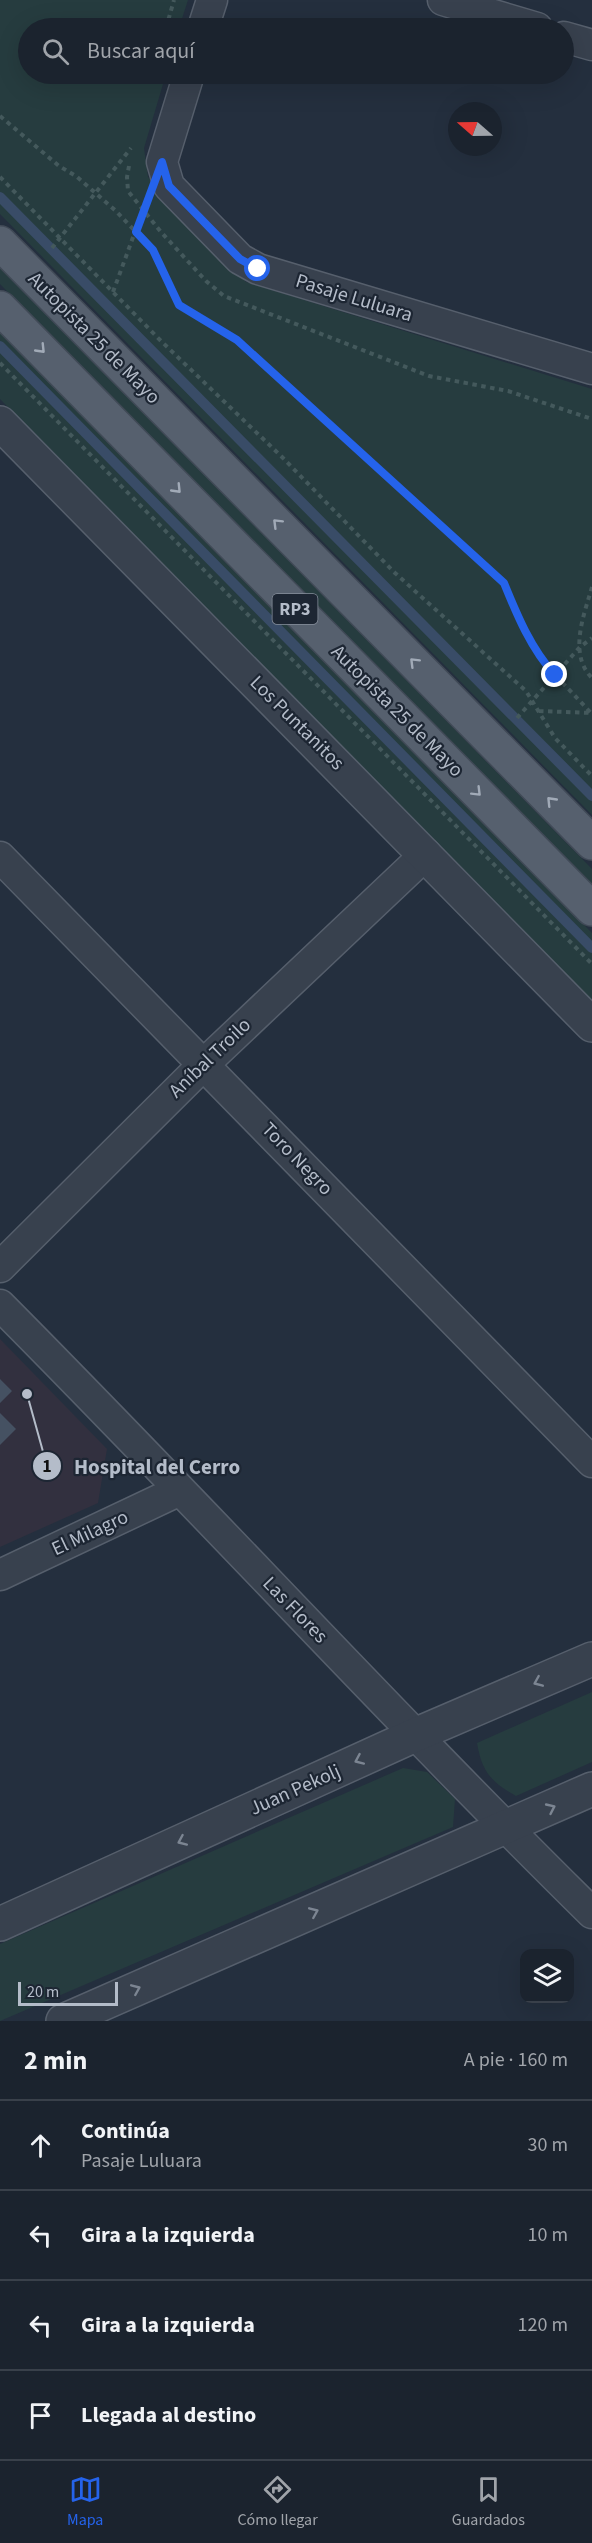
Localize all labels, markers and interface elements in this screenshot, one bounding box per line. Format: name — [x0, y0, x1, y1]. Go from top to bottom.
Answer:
search box — [18, 18, 574, 84]
icon: search — [39, 35, 72, 68]
text: Buscar aquí — [87, 35, 195, 67]
north arrow — [448, 102, 502, 156]
route start — [244, 255, 270, 281]
street label: Autopista 25 de Mayo — [22, 266, 166, 410]
street label: Pasaje Luluara — [292, 267, 416, 329]
one-way arrow — [34, 343, 45, 353]
one-way arrow — [170, 482, 181, 492]
one-way arrow — [274, 520, 285, 531]
road number: RP3 — [272, 594, 318, 624]
street label: Autopista 25 de Mayo — [325, 639, 469, 783]
one-way arrow — [411, 658, 422, 669]
route end — [541, 661, 567, 687]
street label: Los Puntanitos — [243, 669, 351, 777]
one-way arrow — [469, 784, 480, 795]
one-way arrow — [547, 797, 558, 807]
street label: Aníbal Troilo — [163, 1011, 257, 1105]
street label: Toro Negro — [255, 1116, 339, 1202]
callout: Hospital del Cerro — [32, 1447, 252, 1486]
text: Hospital del Cerro — [74, 1452, 240, 1482]
text: 1 — [42, 1454, 52, 1479]
street label: El Milagro — [47, 1503, 133, 1563]
street label: Las Flores — [256, 1570, 334, 1650]
one-way arrow — [534, 1675, 545, 1687]
one-way arrow — [355, 1753, 366, 1765]
street label: Juan Pekolj — [245, 1758, 345, 1822]
one-way arrow — [544, 1803, 555, 1815]
one-way arrow — [177, 1834, 188, 1846]
one-way arrow — [308, 1907, 319, 1919]
map controls — [520, 1949, 574, 2003]
button: layers — [520, 1949, 574, 2003]
scale bar — [18, 1979, 118, 2006]
text: 20 m — [27, 1981, 59, 2003]
one-way arrow — [129, 1985, 140, 1997]
text: 2 min — [24, 2042, 87, 2079]
text: A pie · 160 m — [464, 2046, 568, 2074]
text: Continúa — [81, 2115, 170, 2147]
icon: ahead — [24, 2129, 57, 2162]
text: 30 m — [528, 2131, 568, 2159]
text: Pasaje Luluara — [81, 2147, 202, 2175]
icon: left — [24, 2219, 57, 2252]
text: Gira a la izquierda — [81, 2219, 255, 2251]
text: 10 m — [528, 2221, 568, 2249]
icon: left — [24, 2309, 57, 2342]
text: Gira a la izquierda — [81, 2309, 255, 2341]
text: 120 m — [518, 2311, 568, 2339]
icon: arrive — [24, 2399, 57, 2432]
text: Llegada al destino — [81, 2399, 256, 2431]
tab: Mapa — [67, 2473, 103, 2531]
tab: Cómo llegar — [237, 2473, 318, 2531]
tab: Guardados — [452, 2473, 525, 2531]

